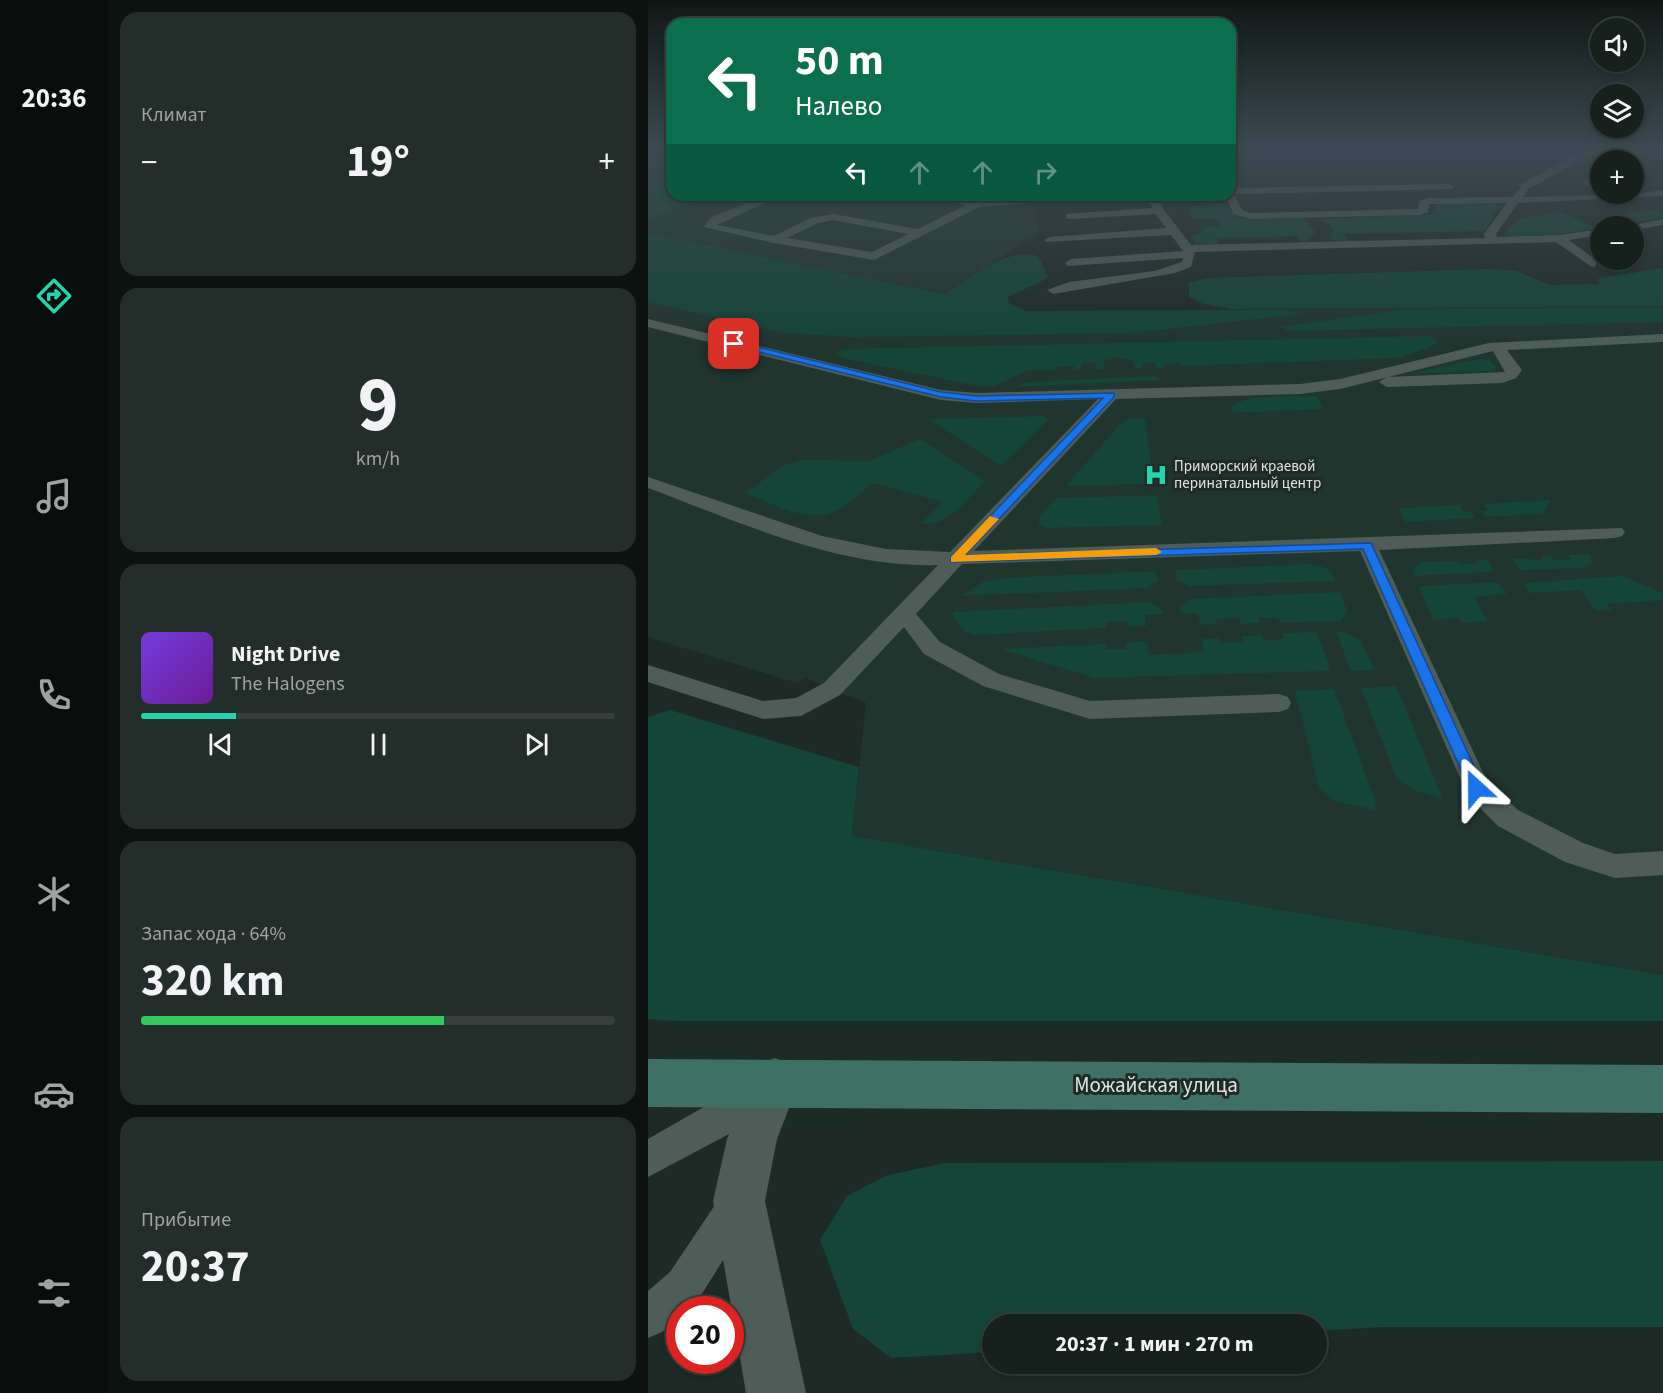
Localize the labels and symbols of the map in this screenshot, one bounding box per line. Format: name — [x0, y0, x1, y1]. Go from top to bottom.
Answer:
pin — [708, 318, 759, 369]
place label: Приморский краевой перинатальный центр — [1174, 456, 1321, 494]
hospital icon: Приморский краевой перинатальный центр — [1143, 462, 1169, 488]
position arrow — [1444, 756, 1508, 820]
street label: Можайская улица — [1074, 1070, 1238, 1100]
speed limit sign: 20 — [666, 1296, 744, 1374]

